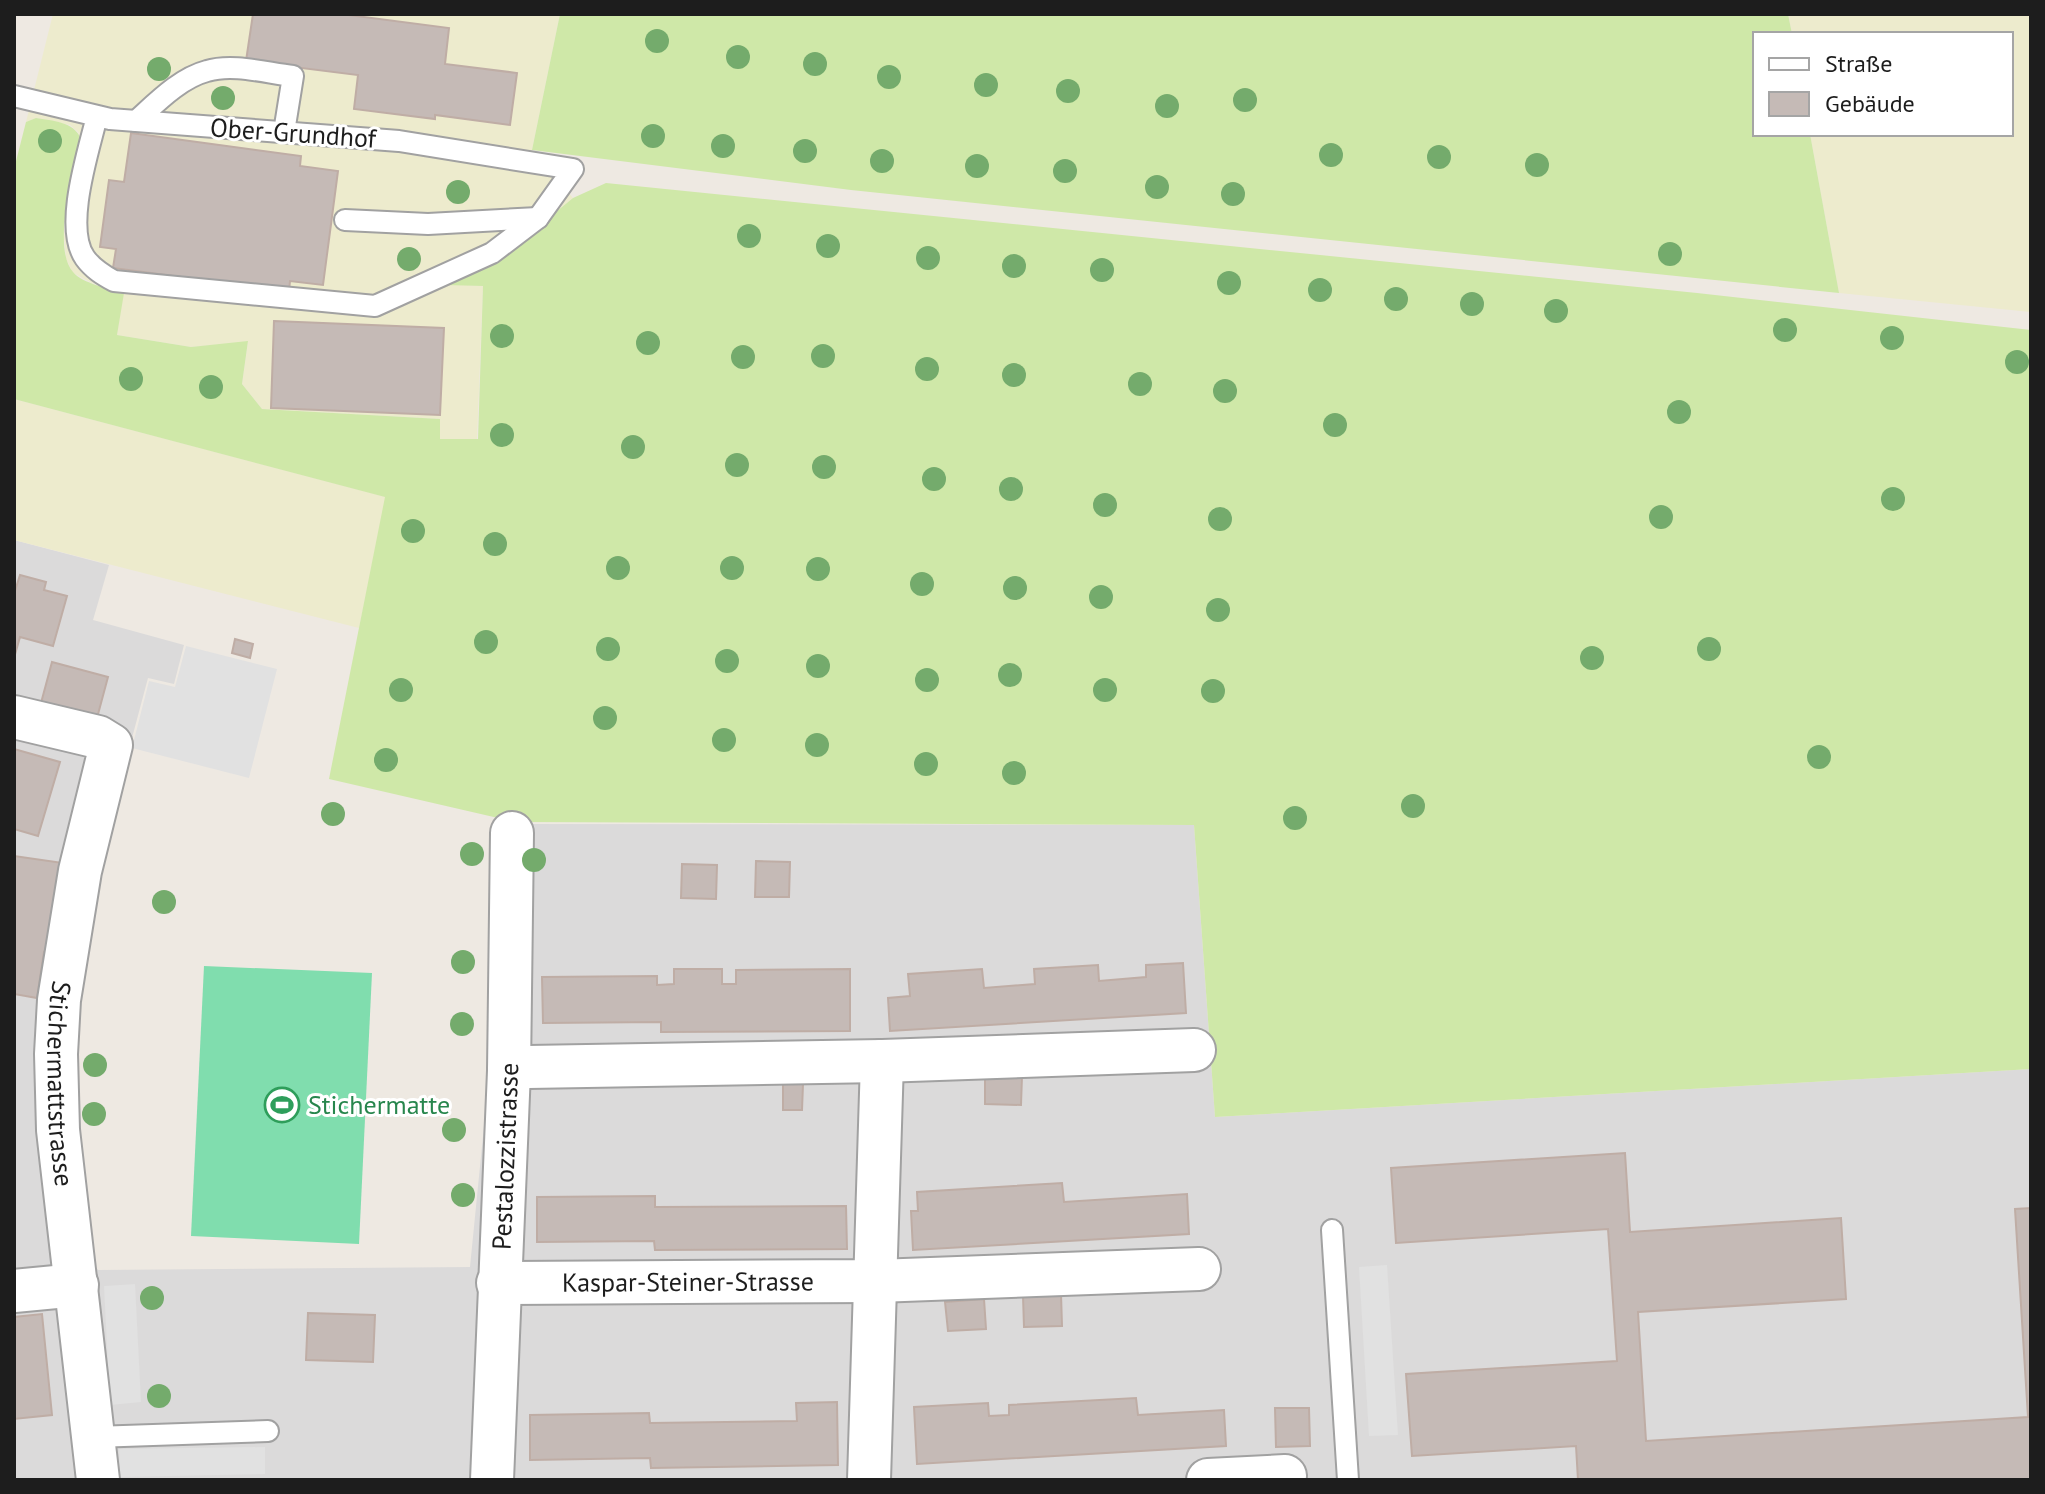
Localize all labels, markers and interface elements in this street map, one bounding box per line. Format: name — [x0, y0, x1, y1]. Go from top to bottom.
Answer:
legend — [1753, 32, 2013, 136]
text: Straße — [1825, 48, 1892, 79]
text: Gebäude — [1825, 88, 1915, 119]
street label: Ober-Grundhof — [209, 110, 379, 155]
street label: Stichermattstrasse — [40, 979, 81, 1188]
street label: Pestalozzistrasse — [485, 1062, 525, 1251]
sports icon: Stichermatte — [263, 1086, 301, 1124]
place label: Stichermatte — [308, 1088, 450, 1121]
street label: Kaspar-Steiner-Strasse — [562, 1264, 814, 1299]

